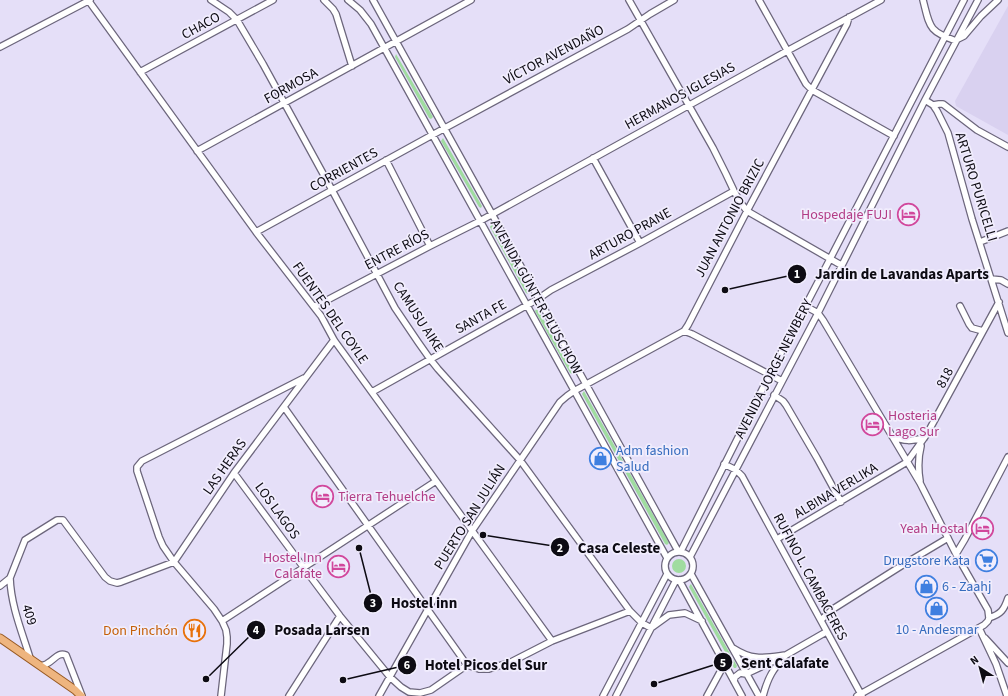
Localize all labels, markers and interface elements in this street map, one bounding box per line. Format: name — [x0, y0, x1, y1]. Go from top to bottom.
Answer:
street label: CHACO — [178, 7, 224, 45]
street label: VÍCTOR AVENDAÑO — [500, 20, 608, 90]
street label: HERMANOS IGLESIAS — [621, 57, 739, 135]
street label: FORMOSA — [261, 63, 322, 109]
street label: ARTURO PURICELLI — [950, 130, 1002, 244]
street label: CORRIENTES — [306, 143, 382, 197]
street label: JUAN ANTONIO BRIZIC — [690, 155, 770, 281]
hotel icon: Hospedaje FUJI — [895, 202, 921, 228]
street label: ARTURO PRANE — [585, 203, 675, 265]
place label: Hospedaje FUJI — [801, 205, 892, 225]
street label: AVENIDA GÜNTER PLUSCHOW — [485, 216, 587, 378]
street label: ENTRE RÍOS — [361, 225, 433, 275]
street label: FUENTES DEL COYLE — [287, 258, 373, 368]
callout: Jardin de Lavandas Aparts — [787, 260, 997, 287]
text: Jardin de Lavandas Aparts — [815, 264, 989, 285]
text: 1 — [794, 266, 800, 283]
street label: CAMUSU AIKE — [388, 278, 448, 356]
street label: SANTA FE — [452, 295, 510, 339]
street label: AVENIDA JORGE NEWBERY — [730, 296, 818, 442]
street label: 818 — [931, 364, 959, 392]
place label: Hosteria Lago Sur — [888, 406, 939, 442]
hotel icon: Hosteria Lago Sur — [859, 411, 885, 437]
street label: LAS HERAS — [198, 435, 252, 499]
place label: Adm fashion Salud — [616, 441, 689, 477]
shop icon: Adm fashion Salud — [587, 446, 613, 472]
street label: ALBINA VERLIKA — [790, 458, 882, 524]
street label: PUERTO SAN JULIÁN — [429, 460, 511, 574]
street label: LOS LAGOS — [250, 479, 304, 543]
hotel icon: Tierra Tehuelche — [310, 484, 336, 510]
place label: Tierra Tehuelche — [338, 487, 435, 507]
street label: RUFINO L. CAMBACERES — [768, 510, 852, 644]
hotel icon: Yeah Hostal — [970, 516, 996, 542]
place label: Yeah Hostal — [899, 519, 968, 539]
callout: Casa Celeste — [550, 534, 668, 561]
text: Casa Celeste — [578, 538, 660, 559]
text: 2 — [557, 540, 563, 557]
place label: Hostel Inn Calafate — [263, 548, 322, 584]
supermarket icon: Drugstore Kata — [973, 548, 999, 574]
place label: Drugstore Kata — [883, 551, 970, 571]
hotel icon: Hostel Inn Calafate — [325, 553, 351, 579]
shop icon: 6 - Zaahj — [913, 574, 939, 600]
place label: 6 - Zaahj — [942, 577, 991, 597]
callout: Hostel inn — [363, 589, 466, 616]
text: Hostel inn — [391, 593, 457, 614]
text: 3 — [370, 595, 376, 612]
shop icon: 10 - Andesmar — [924, 595, 950, 621]
street label: 409 — [16, 602, 42, 628]
callout: Posada Larsen — [246, 617, 378, 644]
restaurant icon: Don Pinchón — [181, 618, 207, 644]
text: Posada Larsen — [274, 620, 370, 641]
place label: 10 - Andesmar — [895, 620, 979, 640]
place label: Don Pinchón — [103, 621, 178, 641]
text: 4 — [253, 622, 260, 639]
north arrow — [960, 648, 1000, 688]
callout: Sent Calafate — [713, 649, 837, 676]
callout: Hotel Picos del Sur — [397, 651, 556, 678]
text: N — [967, 652, 982, 669]
text: Sent Calafate — [741, 653, 829, 674]
text: Hotel Picos del Sur — [425, 655, 547, 676]
text: 5 — [720, 655, 726, 672]
text: 6 — [404, 657, 410, 674]

